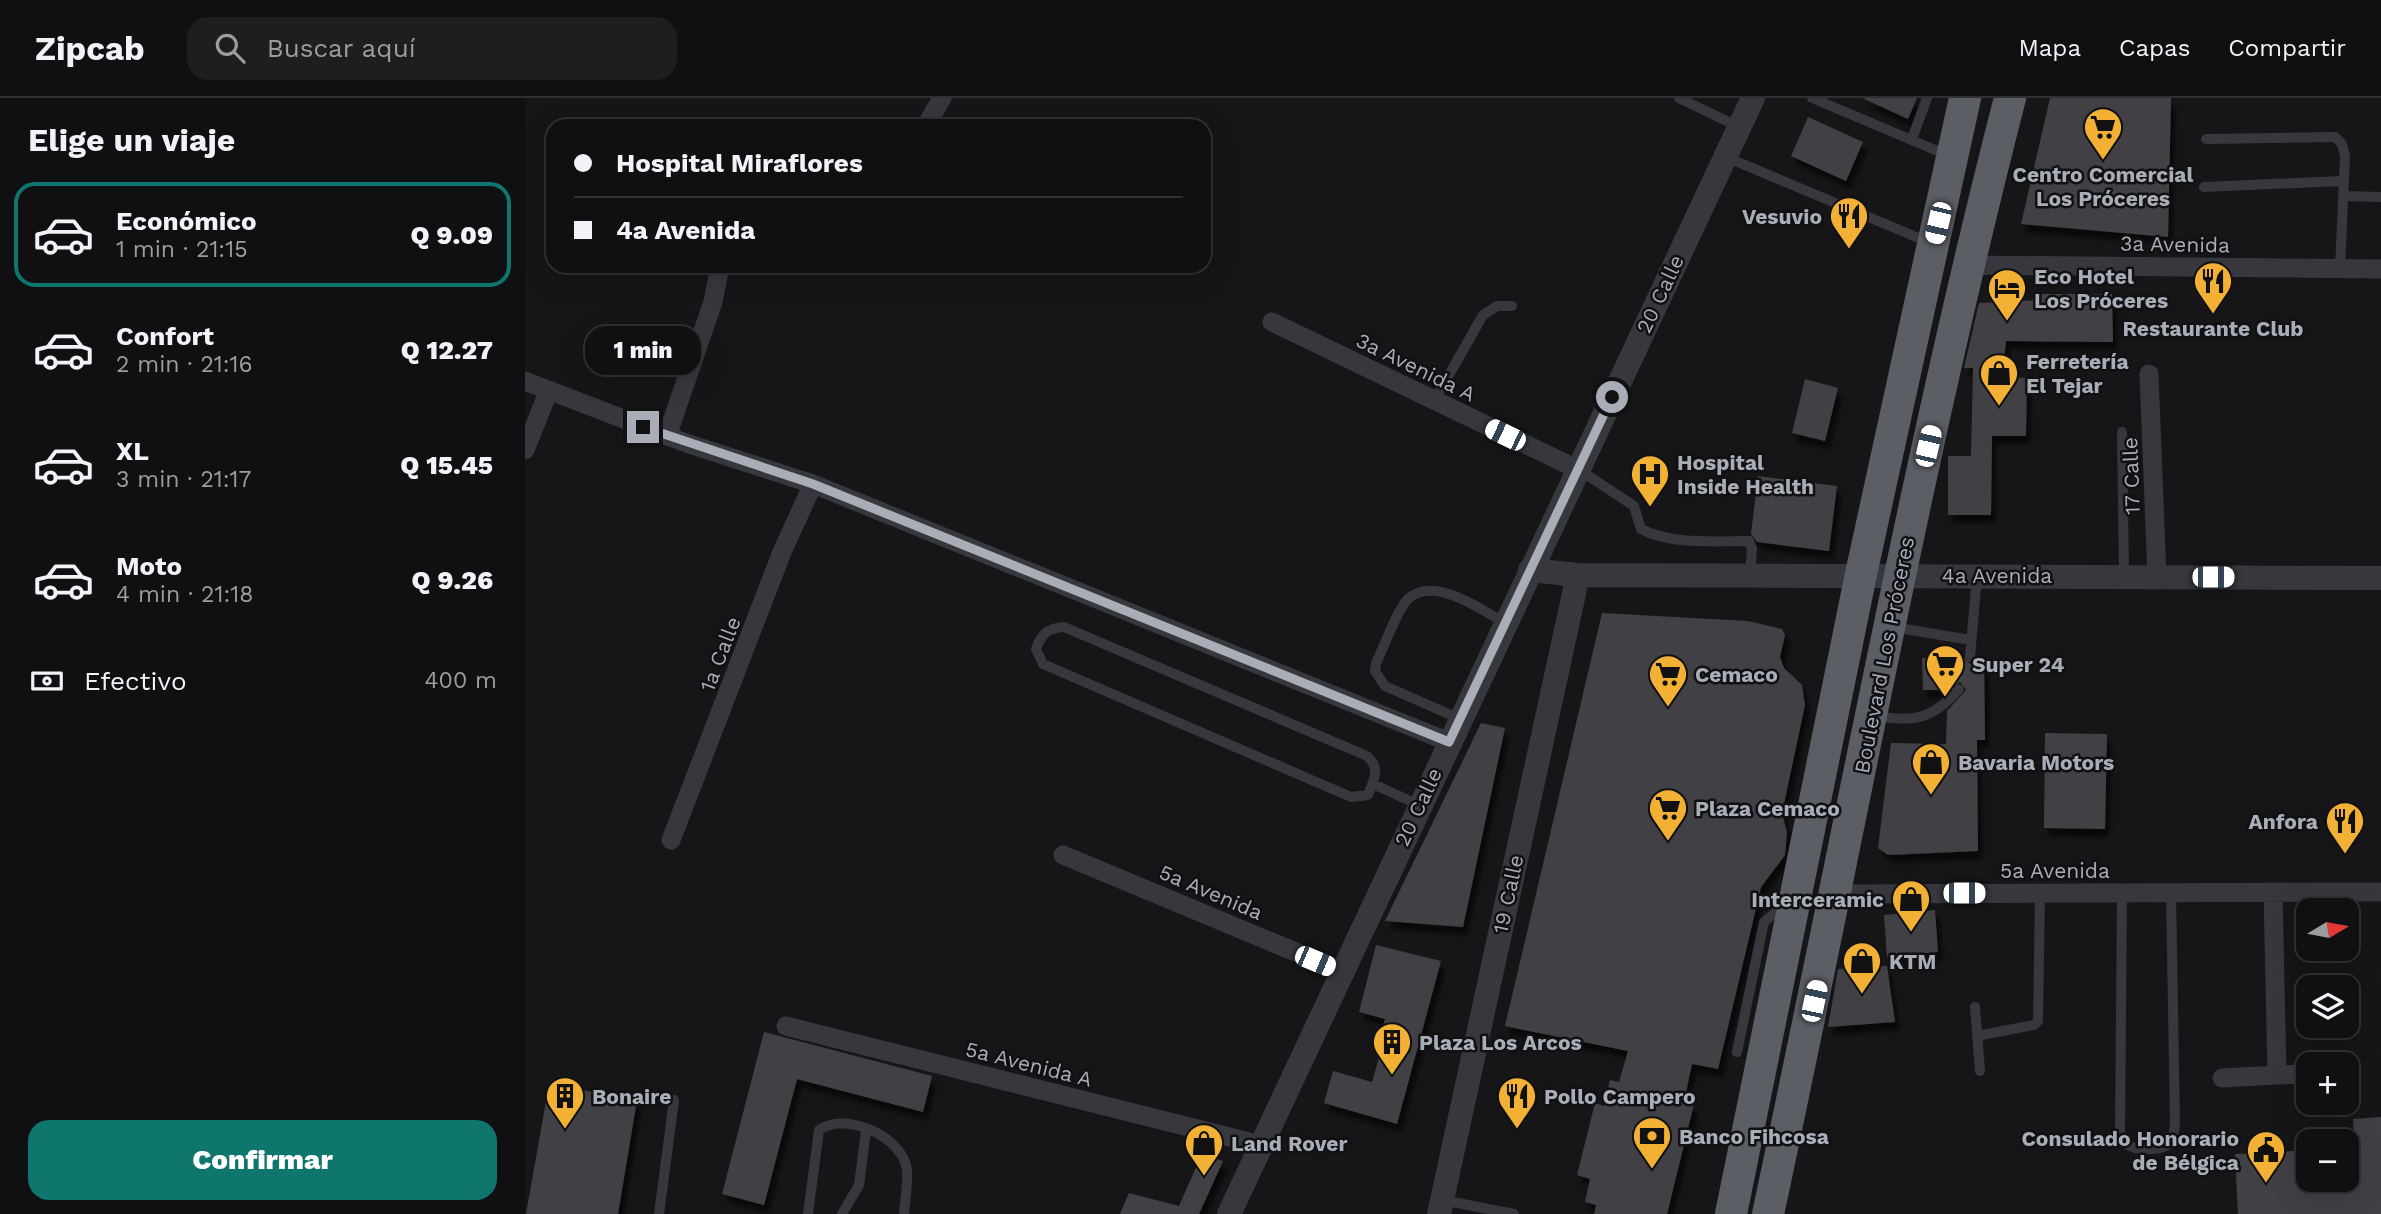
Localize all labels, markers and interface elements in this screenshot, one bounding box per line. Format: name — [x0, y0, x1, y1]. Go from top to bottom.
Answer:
search box — [187, 17, 677, 80]
text: Zipcab — [35, 29, 145, 68]
icon: search — [211, 29, 249, 67]
text: Buscar aquí — [267, 33, 416, 63]
text: Mapa — [2018, 34, 2081, 62]
text: Capas — [2119, 34, 2190, 62]
text: Compartir — [2228, 34, 2346, 62]
supermarket icon: Centro Comercial Los Próceres — [2082, 106, 2124, 161]
text: Elige un viaje — [28, 121, 235, 159]
text: Hospital Miraflores — [616, 148, 863, 178]
place label: Centro Comercial Los Próceres — [2013, 162, 2194, 211]
restaurant icon: Vesuvio — [1828, 195, 1870, 250]
car — [1924, 200, 1953, 246]
icon: car — [32, 203, 95, 266]
place label: Vesuvio — [1742, 204, 1822, 229]
text: Económico — [116, 206, 257, 236]
text: 4a Avenida — [616, 215, 755, 245]
text: Q 9.09 — [410, 220, 493, 250]
street label: 3a Avenida — [2120, 231, 2230, 257]
text: 1 min · 21:15 — [116, 236, 248, 263]
street label: 20 Calle — [1631, 251, 1689, 337]
restaurant icon: Restaurante Club — [2192, 260, 2234, 315]
place label: Eco Hotel Los Próceres — [2034, 264, 2168, 313]
hotel icon: Eco Hotel Los Próceres — [1986, 267, 2028, 322]
place label: Restaurante Club — [2123, 316, 2303, 341]
icon: car — [32, 318, 95, 381]
text: Confort — [116, 321, 214, 351]
callout: 1 min — [585, 326, 701, 374]
street label: 3a Avenida A — [1352, 327, 1480, 407]
text: Q 12.27 — [401, 335, 493, 365]
text: 1 min — [613, 337, 673, 364]
place label: Ferretería El Tejar — [2026, 349, 2129, 398]
text: 2 min · 21:16 — [116, 351, 253, 378]
shop icon: Ferretería El Tejar — [1978, 352, 2020, 407]
route start — [1596, 381, 1628, 413]
route end — [627, 411, 659, 443]
car — [1482, 416, 1529, 454]
car — [1914, 423, 1943, 469]
icon: car — [32, 433, 95, 496]
text: XL — [116, 436, 149, 466]
street label: 17 Calle — [2117, 437, 2145, 515]
text: Q 15.45 — [400, 450, 493, 480]
place label: Hospital Inside Health — [1677, 450, 1814, 499]
hospital icon: Hospital Inside Health — [1629, 453, 1671, 508]
text: 3 min · 21:17 — [116, 466, 251, 493]
street label: Boulevard Los Próceres — [1849, 535, 1919, 775]
icon: car — [32, 548, 95, 611]
text: Moto — [116, 551, 182, 581]
street label: 4a Avenida — [1942, 563, 2052, 588]
text: Q 9.26 — [412, 565, 493, 595]
car — [2193, 567, 2235, 588]
text: 4 min · 21:18 — [116, 581, 253, 608]
street label: 1a Calle — [694, 613, 746, 695]
supermarket icon: Super 24 — [1924, 643, 1966, 698]
place label: Super 24 — [1972, 652, 2064, 677]
supermarket icon: Cemaco — [1647, 653, 1689, 708]
icon: cash — [28, 662, 66, 700]
place label: Cemaco — [1695, 662, 1778, 687]
text: Efectivo — [84, 666, 187, 696]
text: 400 m — [425, 667, 497, 694]
shop icon: Bavaria Motors — [1910, 741, 1952, 796]
place label: Bavaria Motors — [1958, 750, 2114, 775]
street label: 20 Calle — [1389, 764, 1447, 850]
supermarket icon: Plaza Cemaco — [1647, 787, 1689, 842]
place label: Plaza Cemaco — [1695, 796, 1840, 821]
restaurant icon: Anfora — [2324, 800, 2366, 855]
place label: Anfora — [2249, 809, 2319, 834]
street label: 19 Calle — [1488, 852, 1528, 936]
street label: 5a Avenida — [2000, 858, 2110, 883]
street label: 5a Avenida — [1156, 859, 1267, 925]
shop icon: Interceramic — [1890, 878, 1932, 933]
car — [1944, 883, 1986, 904]
place label: Interceramic — [1751, 887, 1884, 912]
north arrow — [2296, 898, 2359, 961]
map controls — [2296, 898, 2359, 1192]
shop icon: KTM — [1841, 940, 1883, 995]
car — [1292, 943, 1339, 979]
place label: KTM — [1889, 949, 1936, 974]
button: layers — [2296, 975, 2359, 1038]
car — [1800, 978, 1829, 1024]
building icon: Plaza Los Arcos — [1371, 1021, 1413, 1076]
place label: Plaza Los Arcos — [1419, 1030, 1582, 1055]
street label: 5a Avenida A — [963, 1036, 1095, 1092]
button: + — [2296, 1052, 2359, 1115]
building icon: Bonaire — [544, 1075, 586, 1130]
restaurant icon: Pollo Campero — [1496, 1075, 1538, 1130]
place label: Bonaire — [592, 1084, 671, 1109]
place label: Pollo Campero — [1544, 1084, 1696, 1109]
bank icon: Banco Fihcosa — [1631, 1115, 1673, 1170]
button: Confirmar — [28, 1120, 497, 1200]
shop icon: Land Rover — [1183, 1122, 1225, 1177]
place label: Banco Fihcosa — [1679, 1124, 1830, 1149]
place label: Consulado Honorario de Bélgica — [2022, 1126, 2240, 1175]
public building icon: Consulado Honorario de Bélgica — [2245, 1129, 2287, 1184]
button: − — [2296, 1129, 2359, 1192]
place label: Land Rover — [1231, 1131, 1348, 1156]

